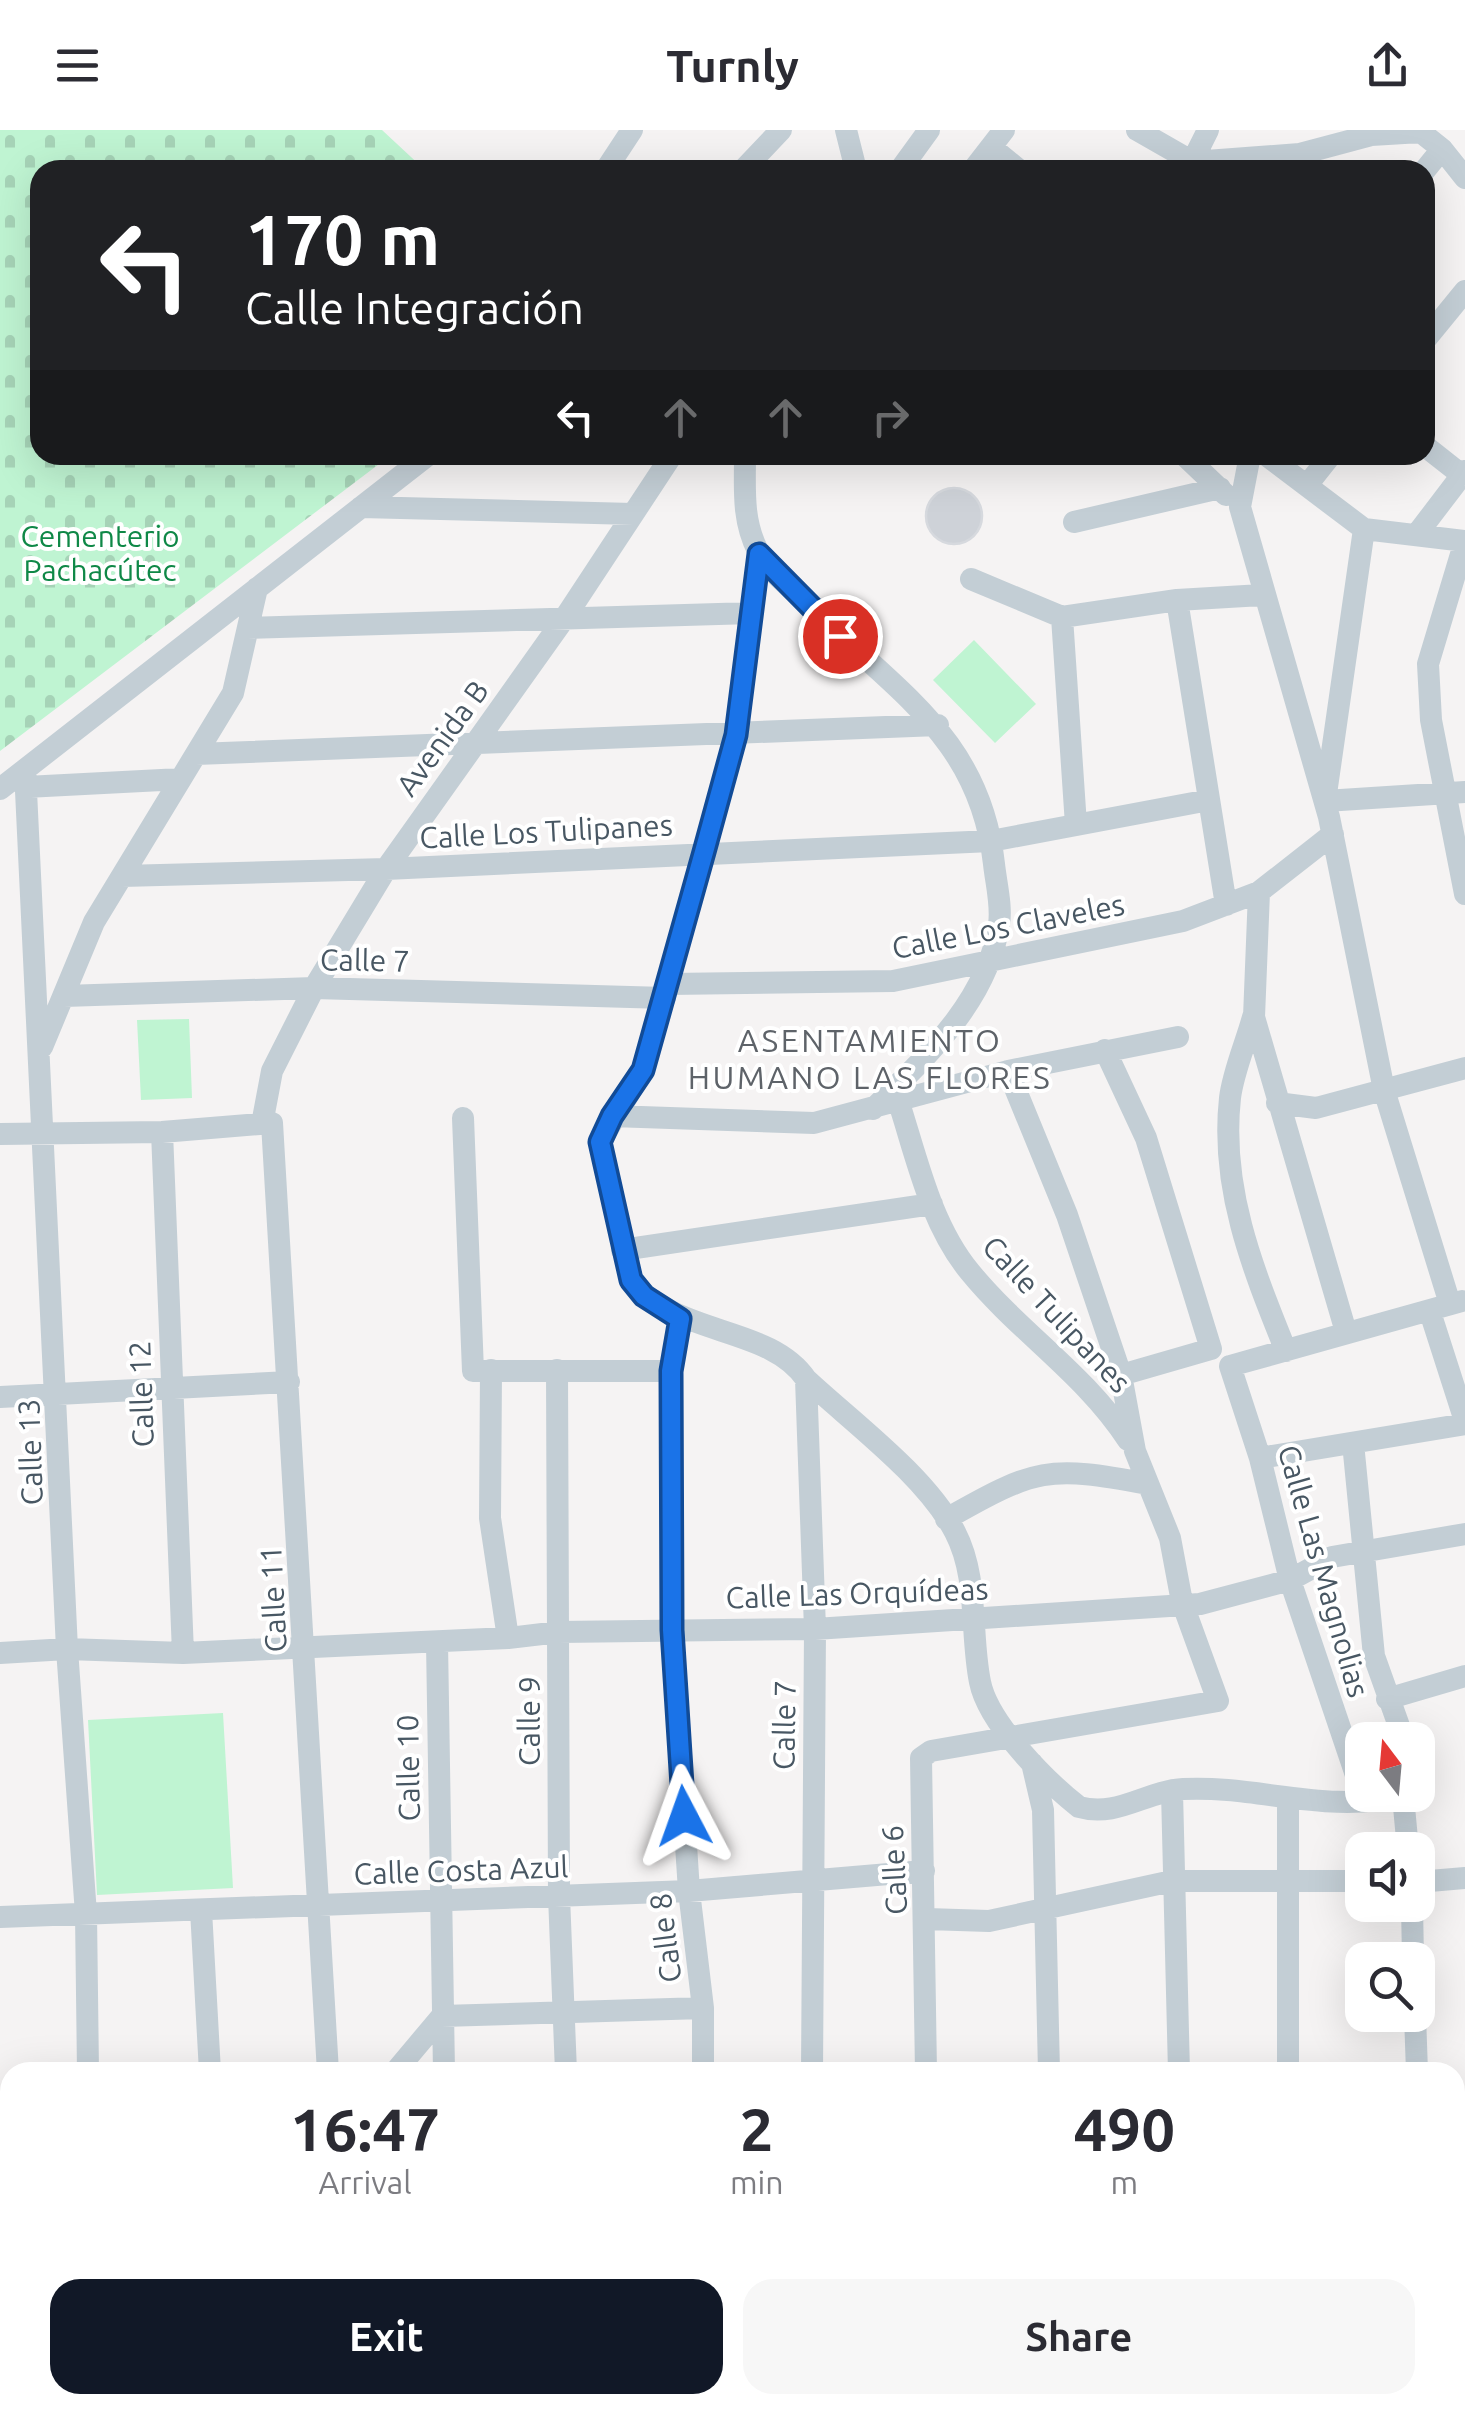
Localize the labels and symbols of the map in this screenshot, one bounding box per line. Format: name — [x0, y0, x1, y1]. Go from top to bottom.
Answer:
park label: Cementerio Pachacútec — [21, 519, 180, 587]
pin — [798, 594, 883, 679]
street label: Avenida B — [389, 674, 495, 802]
street label: Calle Los Tulipanes — [419, 807, 673, 855]
street label: Calle Los Claveles — [889, 887, 1127, 965]
street label: Calle 7 — [320, 942, 410, 978]
district label: ASENTAMIENTO HUMANO LAS FLORES — [688, 1022, 1052, 1095]
street label: Calle Tulipanes — [976, 1229, 1138, 1399]
street label: Calle 12 — [122, 1340, 160, 1448]
street label: Calle 13 — [11, 1398, 49, 1506]
street label: Calle Las Magnolias — [1272, 1441, 1376, 1701]
street label: Calle 11 — [253, 1545, 293, 1653]
street label: Calle Las Orquídeas — [725, 1571, 989, 1615]
street label: Calle 9 — [512, 1676, 546, 1766]
street label: Calle 7 — [766, 1680, 802, 1770]
street label: Calle 10 — [390, 1714, 426, 1822]
north arrow — [1345, 1722, 1435, 1812]
position arrow — [632, 1764, 736, 1868]
street label: Calle 6 — [875, 1824, 913, 1916]
street label: Calle Costa Azul — [353, 1849, 569, 1891]
street label: Calle 8 — [643, 1891, 687, 1985]

